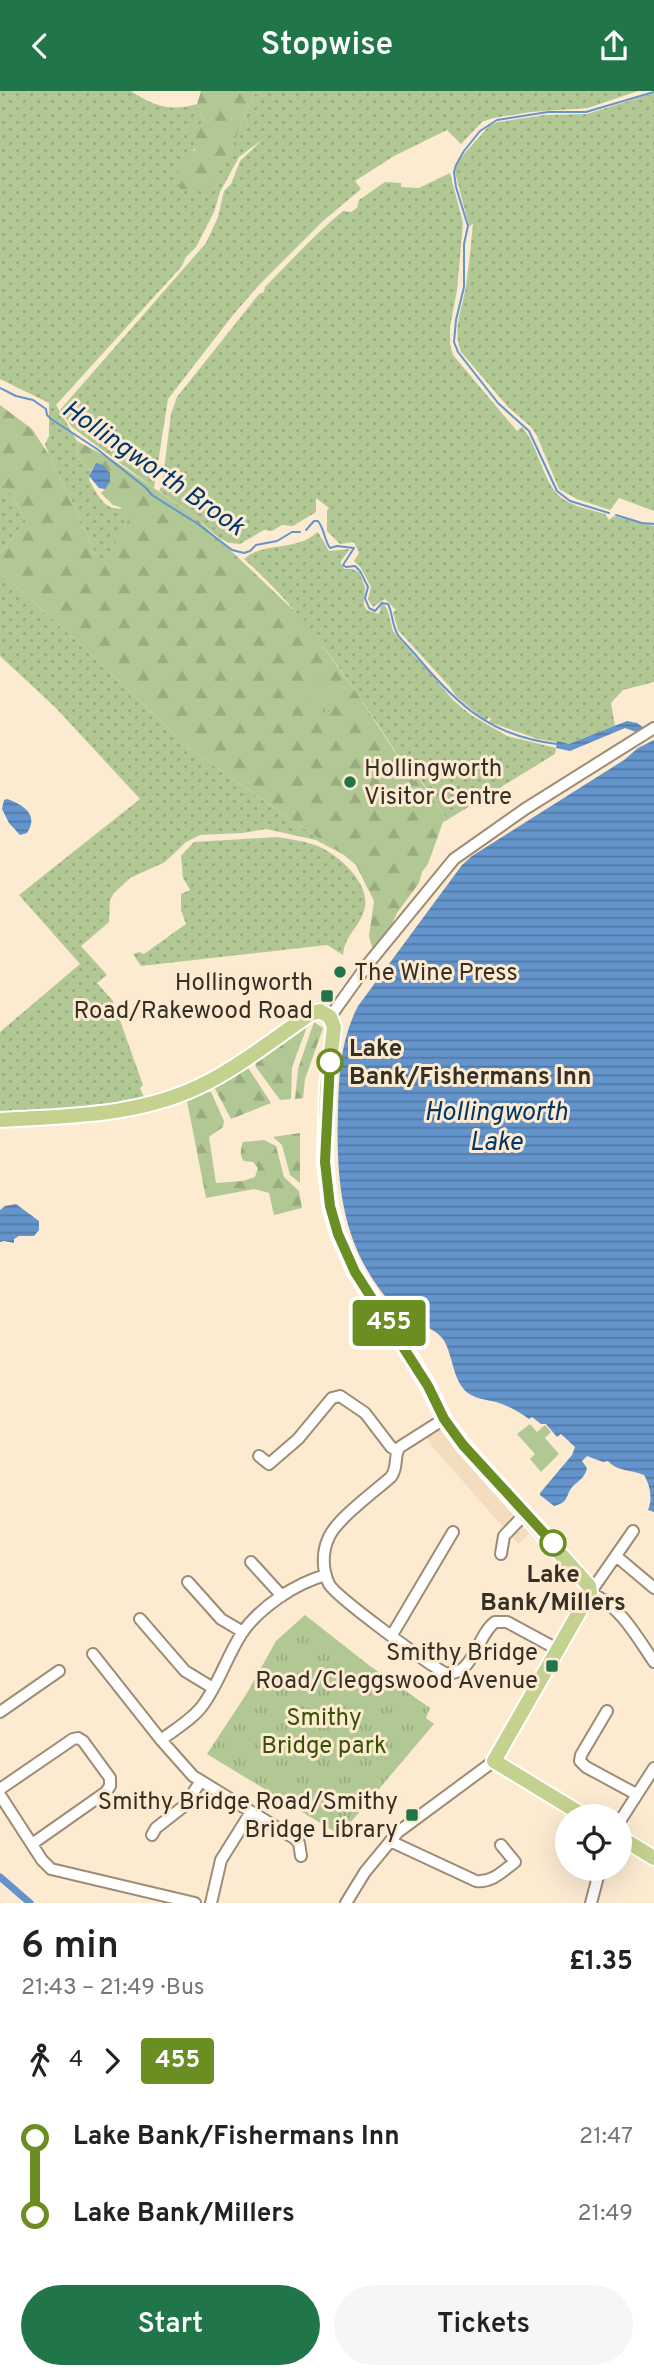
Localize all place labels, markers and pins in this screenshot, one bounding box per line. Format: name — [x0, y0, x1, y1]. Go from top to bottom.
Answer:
place label: Hollingworth Visitor Centre — [364, 755, 512, 813]
marker: Hollingworth Visitor Centre — [342, 774, 358, 790]
place label: The Wine Press — [354, 959, 518, 989]
marker: The Wine Press — [332, 964, 348, 980]
place label: Hollingworth Road/Rakewood Road — [74, 969, 313, 1027]
marker: Hollingworth Road/Rakewood Road — [319, 988, 335, 1004]
place label: Lake Bank/Fishermans Inn — [349, 1035, 591, 1093]
marker: Lake Bank/Fishermans Inn — [317, 1049, 343, 1075]
marker: Lake Bank/Millers — [540, 1530, 566, 1556]
place label: Lake Bank/Millers — [480, 1561, 626, 1619]
place label: Smithy Bridge Road/Cleggswood Avenue — [255, 1639, 538, 1697]
marker: Smithy Bridge Road/Cleggswood Avenue — [544, 1658, 560, 1674]
place label: Smithy Bridge Road/Smithy Bridge Library — [98, 1788, 398, 1846]
marker: Smithy Bridge Road/Smithy Bridge Library — [404, 1807, 420, 1823]

